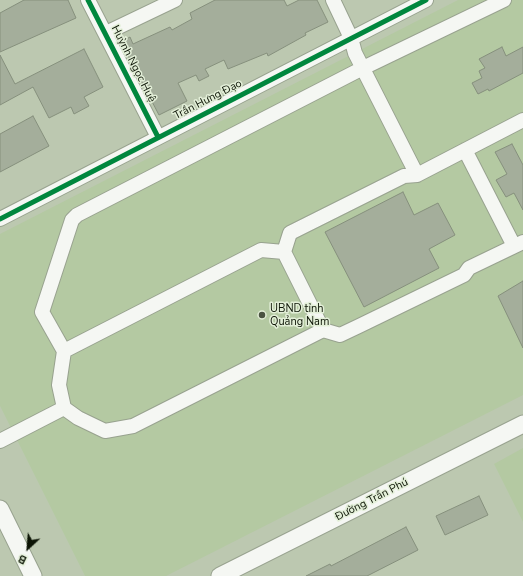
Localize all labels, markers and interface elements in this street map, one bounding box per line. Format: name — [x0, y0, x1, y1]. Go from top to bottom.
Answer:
street label: Huỳnh Ngọc Huệ — [108, 23, 158, 105]
street label: Trần Hưng Đạo — [172, 77, 244, 123]
place label: UBND tỉnh Quảng Nam — [270, 302, 329, 328]
marker: UBND tỉnh Quảng Nam — [257, 310, 267, 320]
street label: Đường Trần Phú — [333, 476, 411, 524]
north arrow — [8, 528, 48, 568]
text: B — [16, 551, 29, 568]

